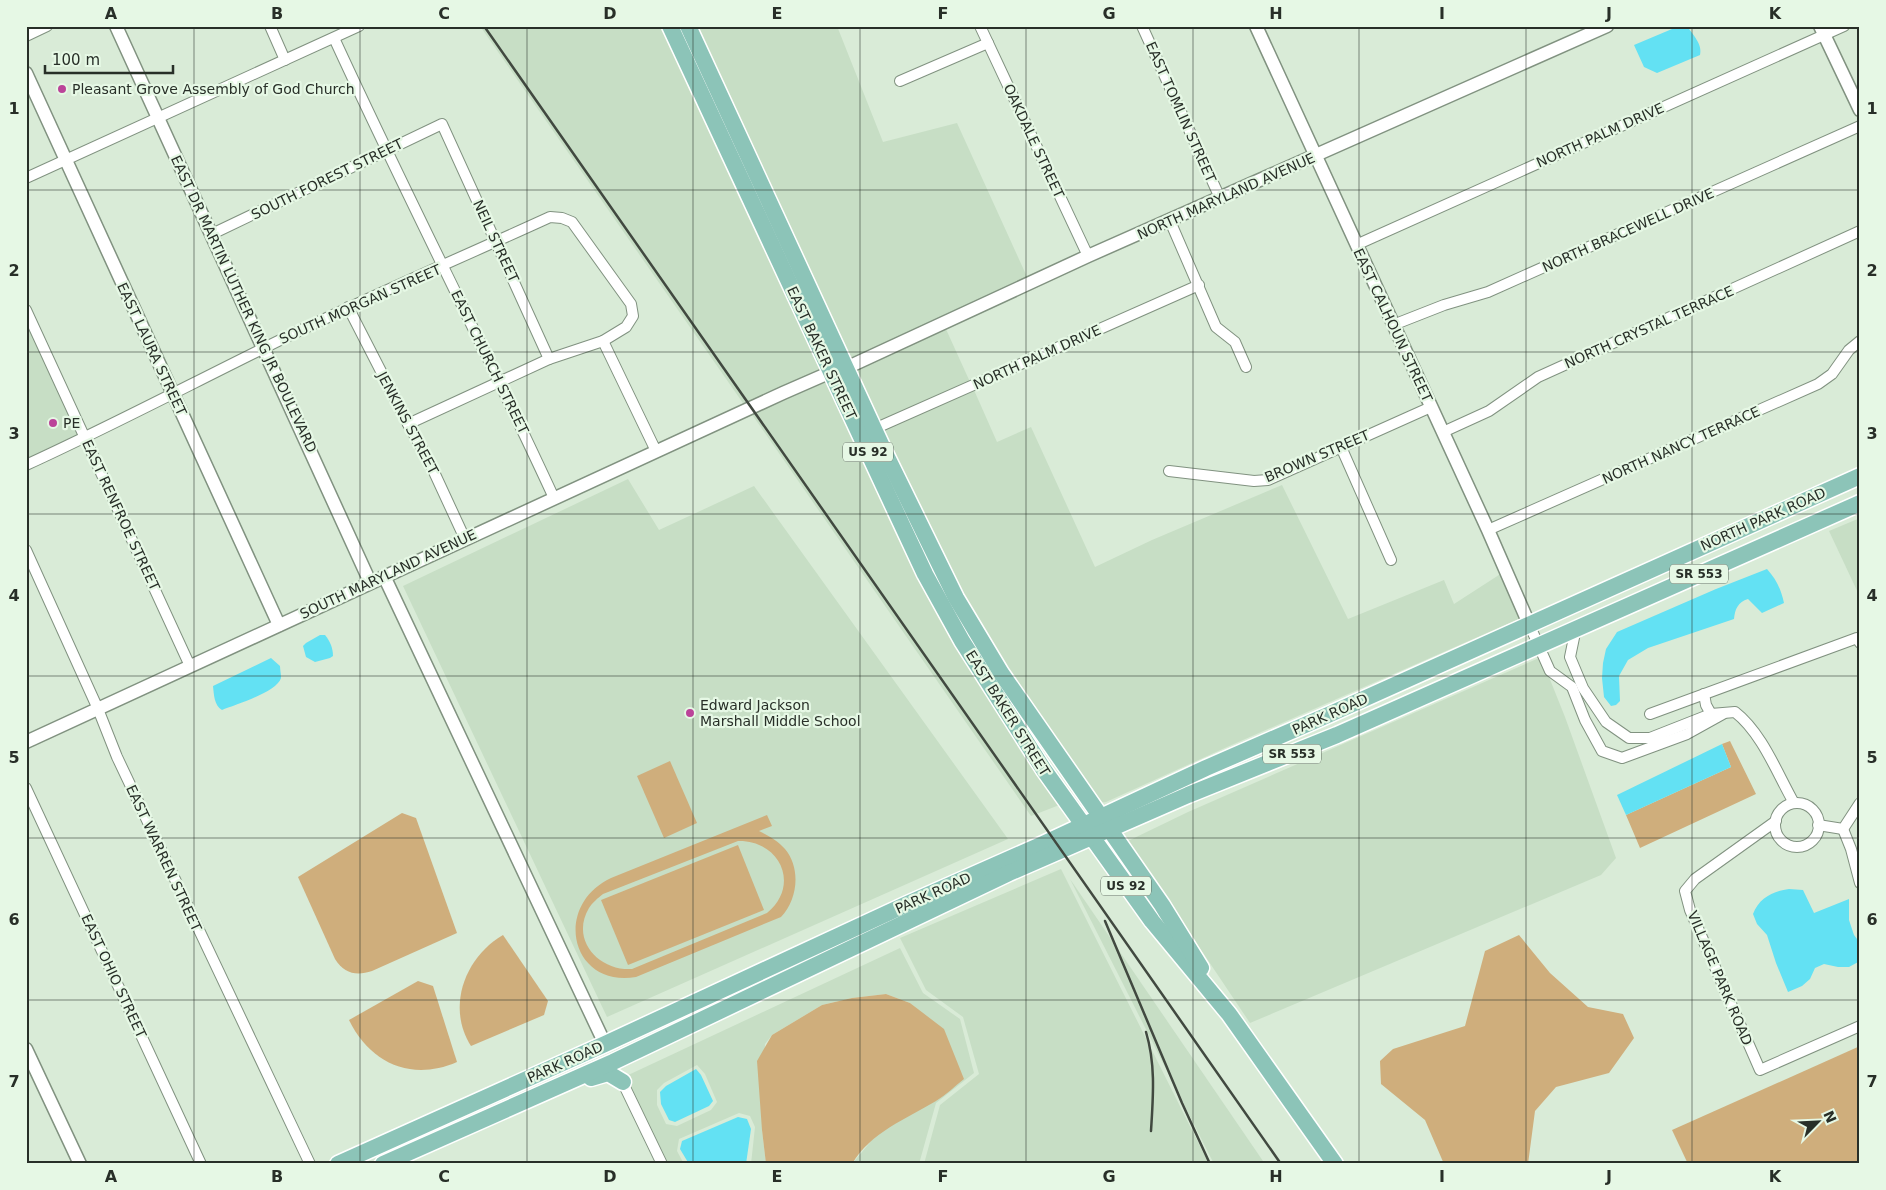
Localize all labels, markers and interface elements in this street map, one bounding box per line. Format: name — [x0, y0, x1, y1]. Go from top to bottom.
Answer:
text: A — [105, 4, 118, 23]
text: B — [271, 4, 283, 23]
text: C — [438, 4, 450, 23]
text: D — [603, 4, 617, 23]
text: E — [772, 4, 782, 23]
text: F — [938, 4, 948, 23]
text: G — [1102, 4, 1116, 23]
text: H — [1269, 4, 1283, 23]
text: I — [1439, 4, 1445, 23]
text: J — [1605, 4, 1612, 23]
text: K — [1769, 4, 1782, 23]
street label: EAST TOMLIN STREET — [1143, 39, 1219, 185]
scale bar — [45, 42, 172, 74]
text: 100 m — [52, 51, 100, 69]
place label: Pleasant Grove Assembly of God Church — [72, 81, 355, 97]
street label: OAKDALE STREET — [1001, 81, 1068, 201]
marker: Pleasant Grove Assembly of God Church — [56, 83, 68, 95]
text: 1 — [8, 99, 20, 118]
text: 1 — [1866, 99, 1878, 118]
street label: NORTH PALM DRIVE — [1534, 100, 1666, 170]
street label: SOUTH FOREST STREET — [249, 135, 406, 223]
street label: NORTH MARYLAND AVENUE — [1135, 149, 1317, 243]
street label: EAST DR MARTIN LUTHER KING JR BOULEVARD — [168, 153, 320, 455]
street label: NORTH BRACEWELL DRIVE — [1540, 185, 1716, 275]
street label: NEIL STREET — [470, 197, 522, 285]
street label: EAST CALHOUN STREET — [1350, 246, 1436, 405]
text: 2 — [8, 261, 20, 280]
street label: SOUTH MORGAN STREET — [277, 261, 444, 347]
text: 2 — [1866, 261, 1878, 280]
street label: EAST LAURA STREET — [114, 280, 190, 418]
street label: NORTH CRYSTAL TERRACE — [1562, 282, 1736, 372]
street label: EAST BAKER STREET — [784, 284, 860, 423]
street label: EAST CHURCH STREET — [448, 287, 532, 437]
street label: NORTH PALM DRIVE — [971, 322, 1103, 392]
street label: JENKINS STREET — [374, 368, 442, 477]
street label: NORTH NANCY TERRACE — [1600, 403, 1762, 487]
place label: PE — [63, 415, 80, 431]
marker: PE — [47, 417, 59, 429]
text: 3 — [8, 424, 20, 443]
text: 3 — [1866, 424, 1878, 443]
street label: BROWN STREET — [1262, 426, 1372, 485]
street label: EAST RENFROE STREET — [79, 437, 163, 593]
road number: US 92 — [843, 442, 893, 462]
street label: NORTH PARK ROAD — [1698, 484, 1828, 554]
street label: SOUTH MARYLAND AVENUE — [297, 526, 479, 622]
road number: SR 553 — [1670, 564, 1728, 584]
text: 4 — [8, 586, 20, 605]
text: 4 — [1866, 586, 1878, 605]
street label: EAST BAKER STREET — [963, 647, 1053, 779]
street label: PARK ROAD — [1290, 690, 1370, 738]
place label: Edward Jackson Marshall Middle School — [700, 697, 861, 729]
marker: Edward Jackson Marshall Middle School — [684, 707, 696, 719]
road number: SR 553 — [1263, 744, 1321, 764]
text: 5 — [8, 748, 20, 767]
text: 5 — [1866, 748, 1878, 767]
street label: EAST WARREN STREET — [123, 782, 205, 934]
street label: PARK ROAD — [893, 869, 973, 917]
road number: US 92 — [1101, 876, 1151, 896]
street label: VILLAGE PARK ROAD — [1684, 908, 1756, 1048]
text: 6 — [8, 910, 20, 929]
text: 6 — [1866, 910, 1878, 929]
street label: EAST OHIO STREET — [78, 911, 150, 1041]
street label: PARK ROAD — [525, 1038, 605, 1086]
text: 7 — [8, 1072, 20, 1091]
text: 7 — [1866, 1072, 1878, 1091]
north arrow — [1794, 1098, 1844, 1148]
text: N — [1820, 1108, 1840, 1125]
text: A — [105, 1167, 118, 1186]
text: B — [271, 1167, 283, 1186]
text: C — [438, 1167, 450, 1186]
text: D — [603, 1167, 617, 1186]
text: E — [772, 1167, 782, 1186]
text: F — [938, 1167, 948, 1186]
text: G — [1102, 1167, 1116, 1186]
text: H — [1269, 1167, 1283, 1186]
text: I — [1439, 1167, 1445, 1186]
text: J — [1605, 1167, 1612, 1186]
text: K — [1769, 1167, 1782, 1186]

